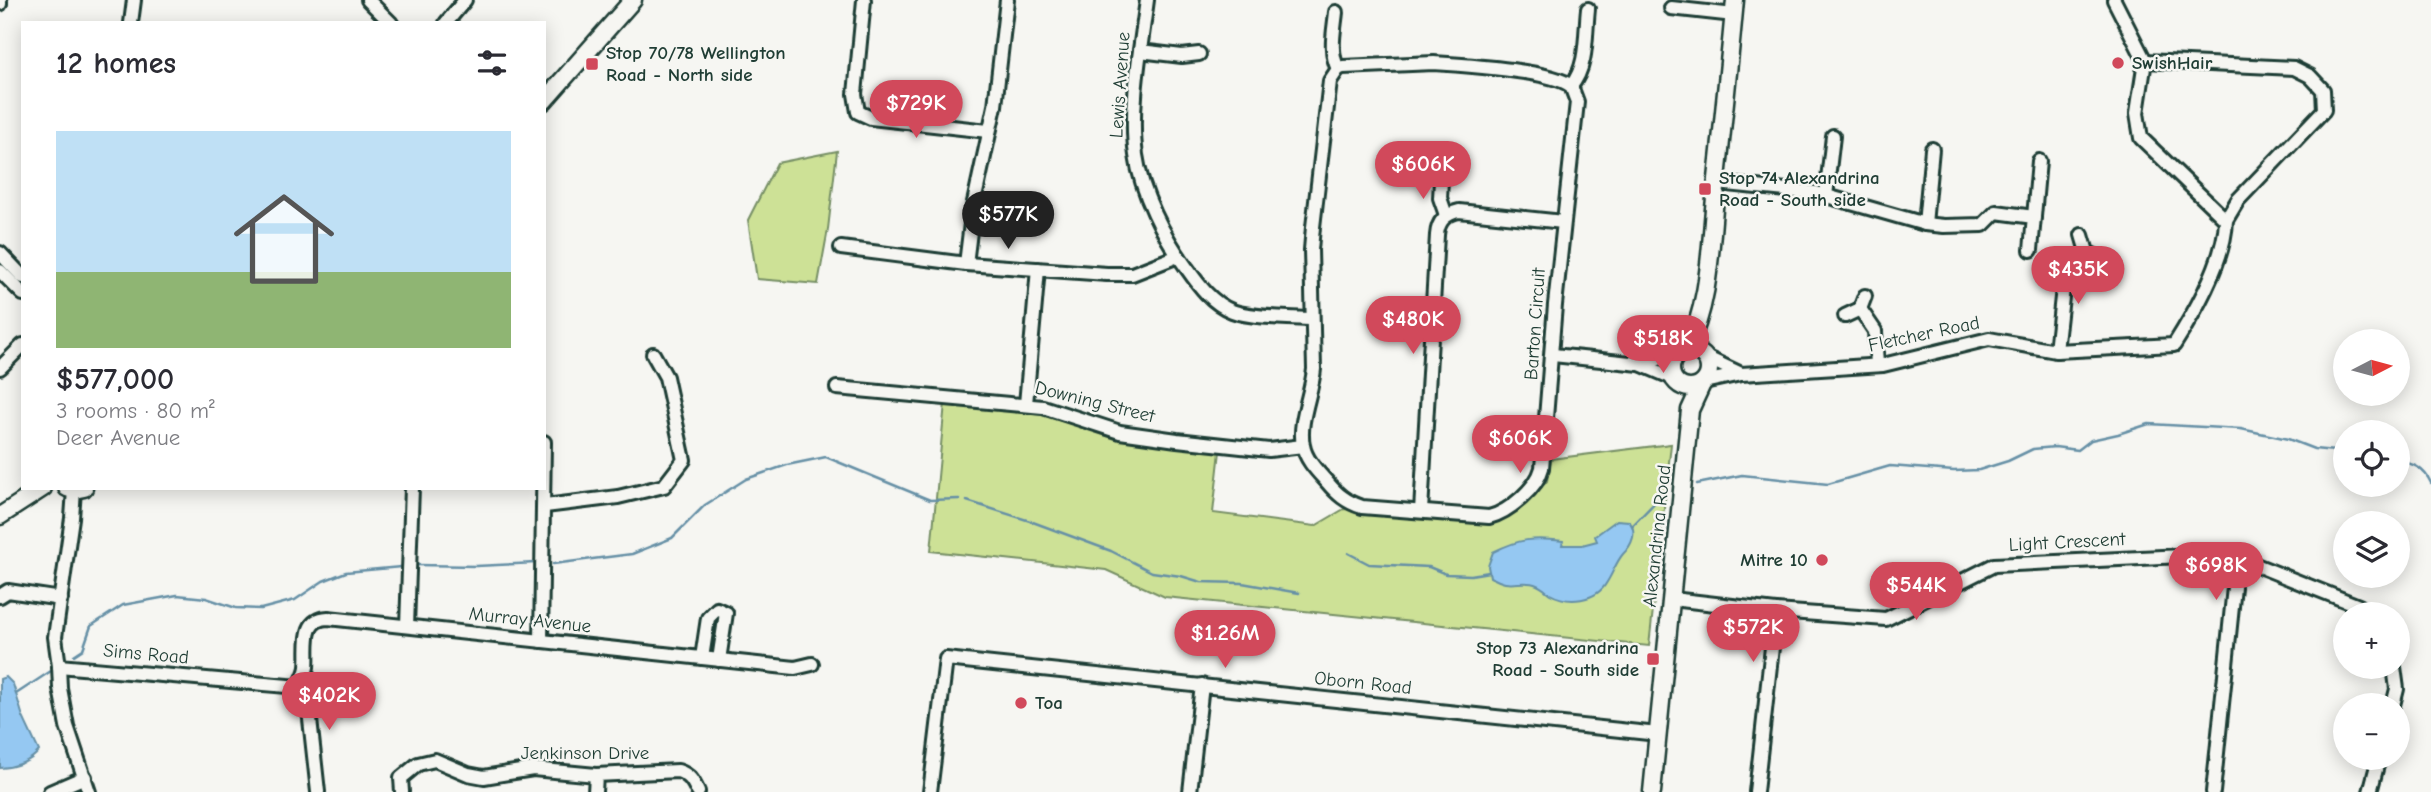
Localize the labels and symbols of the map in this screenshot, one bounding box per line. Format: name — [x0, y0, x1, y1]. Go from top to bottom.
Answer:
street label: Lewis Avenue — [1105, 31, 1135, 139]
place label: Stop 70/78 Wellington Road - North side — [606, 42, 786, 86]
place label: SwishHair — [2132, 52, 2213, 74]
marker: SwishHair — [2110, 55, 2126, 71]
marker: Stop 70/78 Wellington Road - North side — [584, 56, 600, 72]
pin: $729K — [867, 80, 965, 140]
pin: $606K — [1374, 142, 1472, 201]
place label: Stop 74 Alexandrina Road - South side — [1719, 167, 1880, 211]
marker: Stop 74 Alexandrina Road - South side — [1697, 181, 1713, 197]
pin: $577K — [959, 191, 1057, 251]
pin: $435K — [2029, 246, 2127, 306]
street label: Barton Circuit — [1520, 267, 1550, 381]
pin: $480K — [1364, 296, 1462, 356]
street label: Fletcher Road — [1866, 311, 1982, 357]
pin: $518K — [1614, 316, 1712, 375]
north arrow — [2333, 329, 2410, 406]
street label: Downing Street — [1033, 377, 1158, 428]
pin: $606K — [1471, 416, 1569, 475]
street label: Alexandrina Road — [1639, 464, 1675, 608]
street label: Light Crescent — [2008, 528, 2126, 556]
pin: $698K — [2167, 542, 2265, 602]
place label: Mitre 10 — [1740, 549, 1808, 571]
marker: Mitre 10 — [1814, 552, 1830, 568]
pin: $544K — [1867, 562, 1965, 622]
street label: Murray Avenue — [468, 603, 592, 637]
pin: $572K — [1704, 604, 1802, 664]
pin: $1.26M — [1168, 610, 1282, 670]
place label: Stop 73 Alexandrina Road - South side — [1476, 637, 1639, 681]
street label: Sims Road — [102, 639, 190, 669]
marker: Stop 73 Alexandrina Road - South side — [1645, 651, 1661, 667]
street label: Oborn Road — [1313, 667, 1413, 699]
pin: $402K — [280, 672, 378, 732]
place label: Toa — [1035, 692, 1063, 714]
marker: Toa — [1013, 695, 1029, 711]
street label: Jenkinson Drive — [521, 742, 649, 764]

